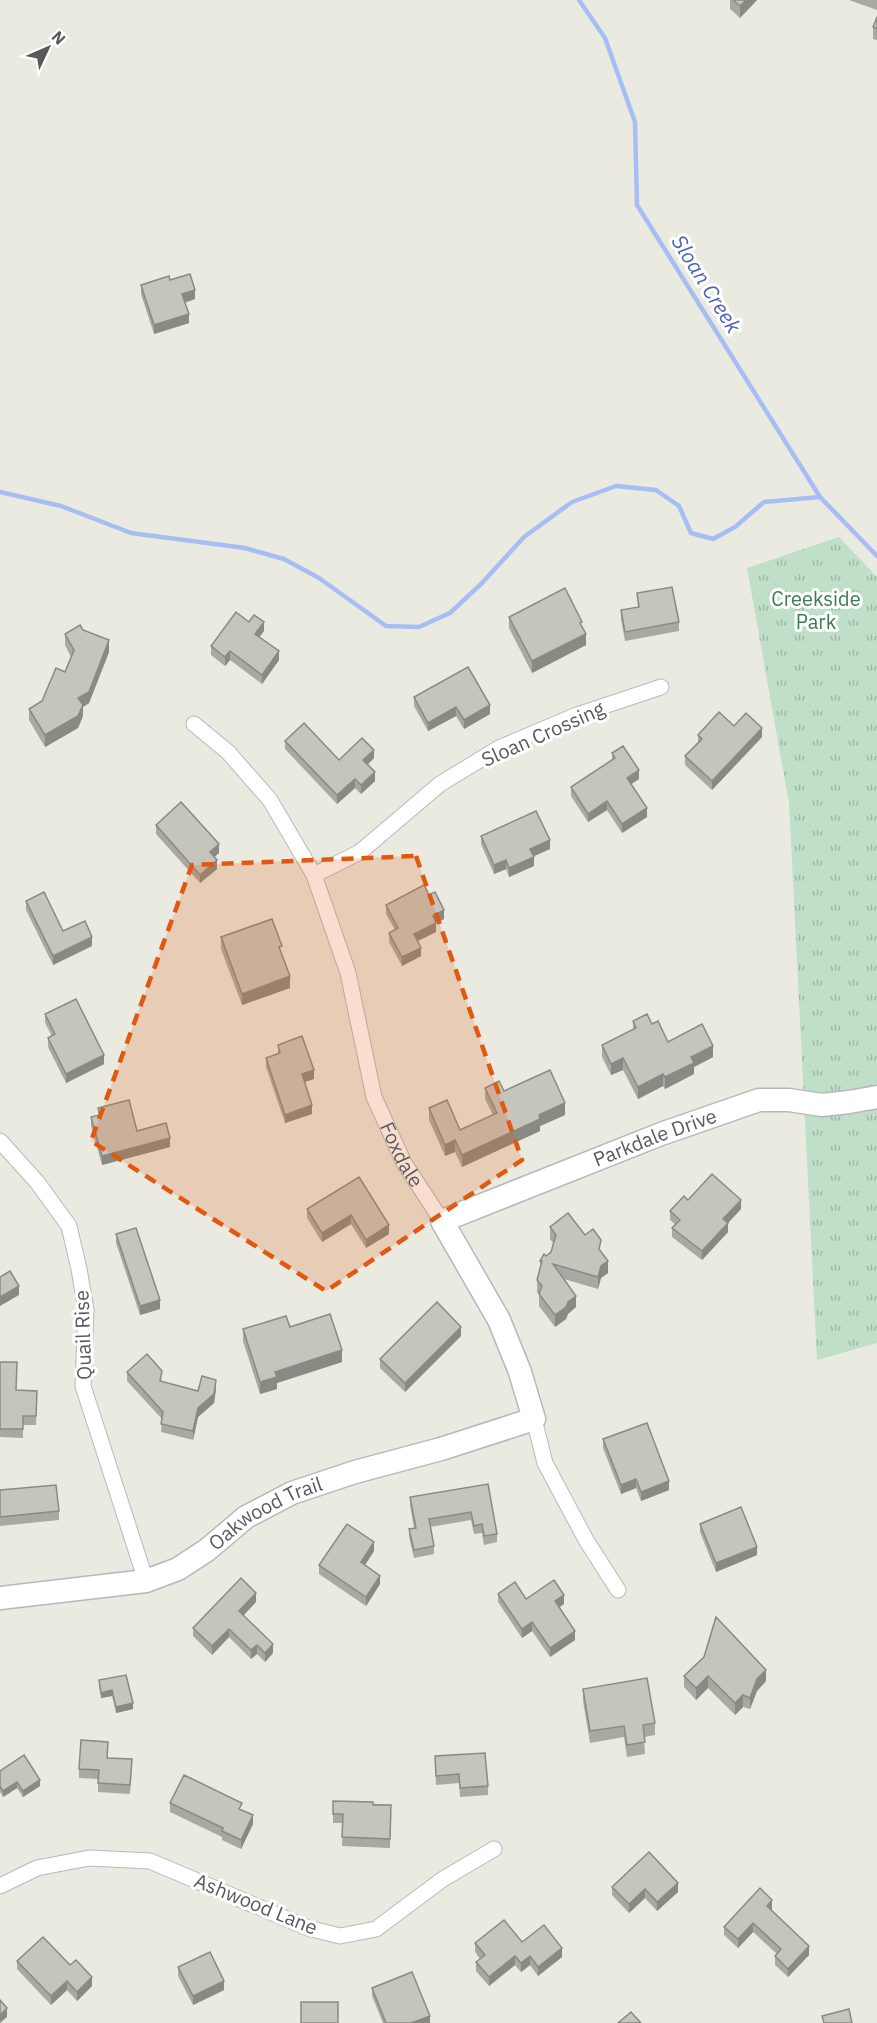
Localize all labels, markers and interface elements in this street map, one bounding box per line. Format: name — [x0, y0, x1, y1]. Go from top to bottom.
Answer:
north arrow — [18, 18, 78, 78]
text: N — [48, 26, 70, 49]
water label: Sloan Creek — [666, 229, 749, 339]
park label: Creekside Park — [771, 585, 861, 635]
street label: Sloan Crossing — [477, 694, 609, 773]
street label: Parkdale Drive — [589, 1102, 720, 1173]
street label: Foxdale — [374, 1117, 430, 1192]
street label: Quail Rise — [67, 1290, 98, 1380]
street label: Oakwood Trail — [203, 1470, 326, 1556]
street label: Ashwood Lane — [190, 1867, 322, 1941]

